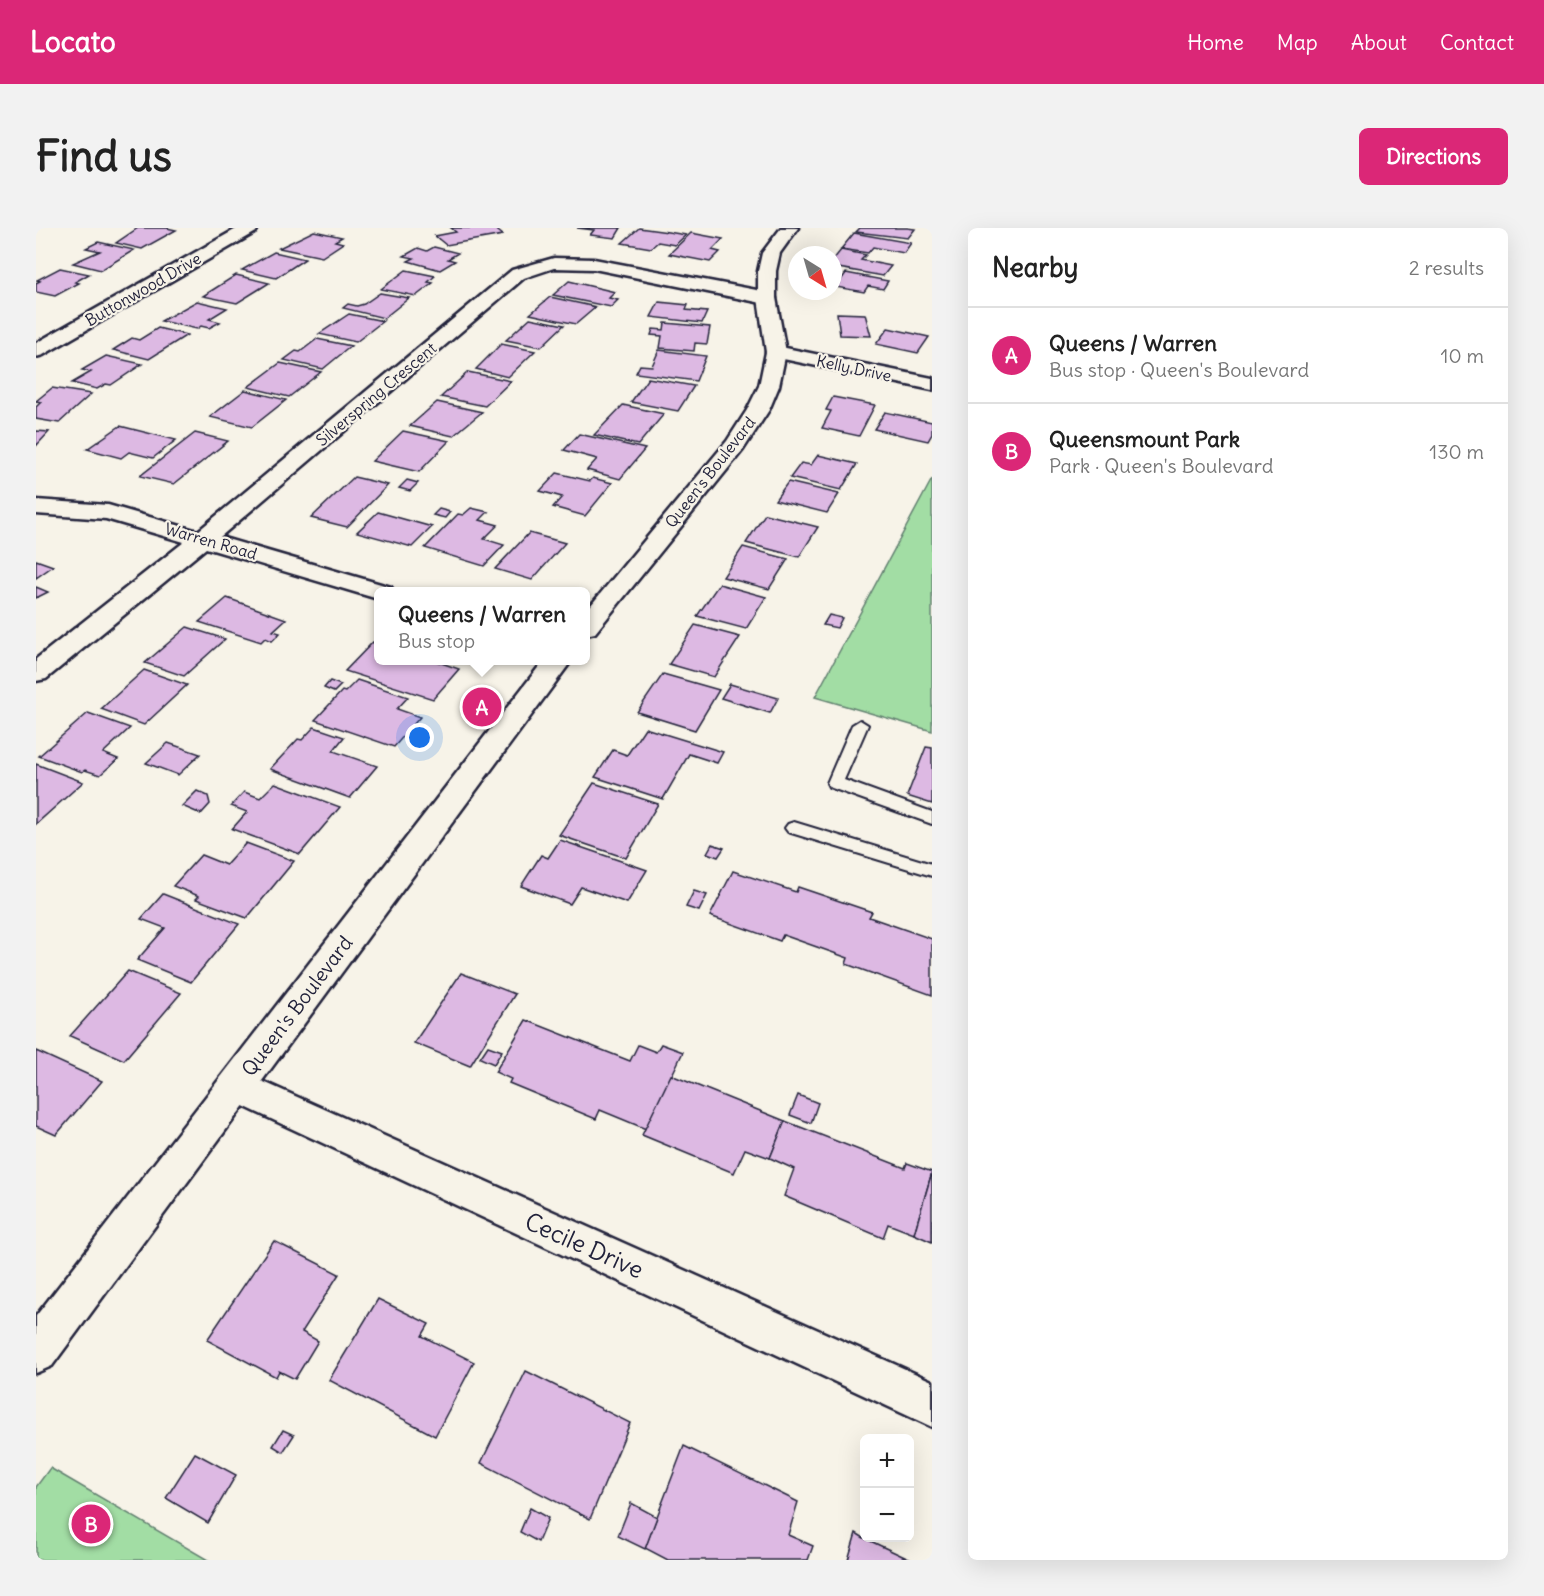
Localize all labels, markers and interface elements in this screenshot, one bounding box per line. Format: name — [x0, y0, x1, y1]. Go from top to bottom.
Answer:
text: Locato — [30, 24, 116, 60]
text: Home — [1187, 29, 1244, 56]
text: Map — [1277, 29, 1318, 56]
text: About — [1351, 29, 1407, 56]
text: Contact — [1440, 29, 1514, 56]
button: Directions — [1359, 128, 1508, 185]
text: Find us — [36, 130, 172, 182]
north arrow — [788, 246, 842, 300]
street label: Buttonwood Drive — [82, 248, 204, 330]
text: Nearby — [992, 251, 1078, 284]
text: 2 results — [1409, 255, 1484, 280]
text: Queens / Warren — [1049, 329, 1217, 357]
street label: Silverspring Crescent — [312, 337, 441, 450]
text: A — [1005, 343, 1018, 368]
text: 10 m — [1441, 343, 1484, 368]
street label: Kelly Drive — [815, 350, 893, 386]
text: Bus stop · Queen's Boulevard — [1049, 357, 1309, 382]
street label: Queen's Boulevard — [660, 413, 760, 531]
text: Queensmount Park — [1049, 425, 1240, 453]
text: B — [1005, 439, 1018, 464]
text: 130 m — [1429, 439, 1484, 464]
text: Park · Queen's Boulevard — [1049, 453, 1273, 478]
street label: Warren Road — [163, 518, 259, 564]
popup — [374, 587, 590, 665]
text: Queens / Warren — [398, 600, 566, 628]
text: Bus stop — [398, 628, 475, 653]
pin: A — [462, 684, 502, 730]
your location — [405, 723, 434, 752]
street label: Queen's Boulevard — [236, 930, 358, 1081]
street label: Cecile Drive — [521, 1206, 648, 1285]
map controls — [860, 1434, 914, 1542]
button: + — [860, 1434, 914, 1488]
button: − — [860, 1488, 914, 1542]
pin: B — [72, 1502, 110, 1546]

